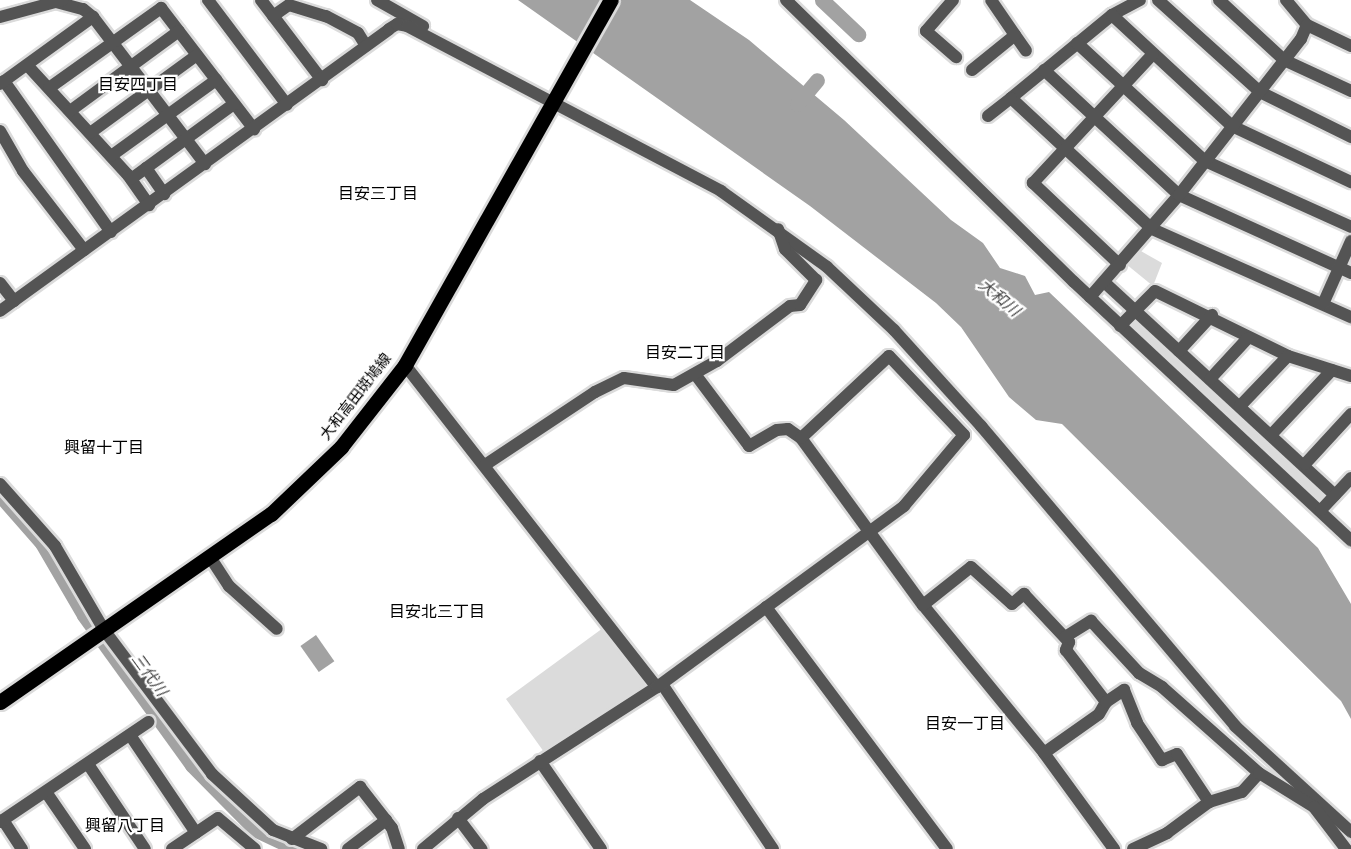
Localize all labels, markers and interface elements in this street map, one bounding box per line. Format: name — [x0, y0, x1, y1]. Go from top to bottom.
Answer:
district label: 目安四丁目 — [98, 75, 178, 95]
district label: 目安三丁目 — [338, 184, 418, 204]
water label: 大和川 — [974, 275, 1024, 321]
district label: 目安二丁目 — [645, 343, 725, 363]
street label: 大和高田斑鳩線 — [317, 350, 395, 444]
district label: 興留十丁目 — [64, 438, 144, 458]
district label: 目安北三丁目 — [389, 602, 485, 622]
water label: 三代川 — [127, 650, 171, 700]
district label: 目安一丁目 — [925, 714, 1005, 734]
district label: 興留八丁目 — [85, 816, 165, 836]

